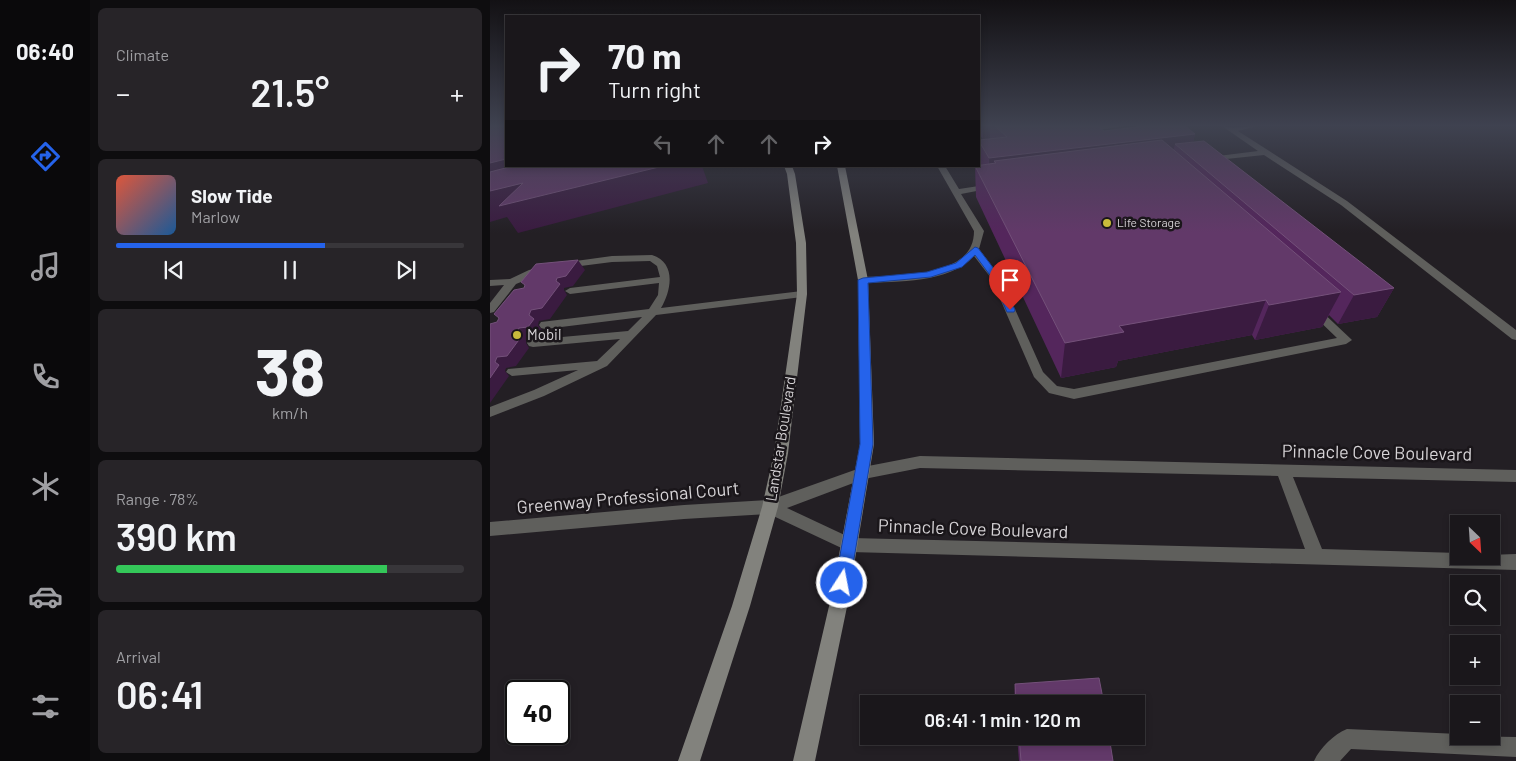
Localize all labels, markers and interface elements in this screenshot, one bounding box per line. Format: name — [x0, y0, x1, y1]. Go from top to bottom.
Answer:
text: 70 m — [608, 34, 682, 76]
icon: right — [525, 35, 590, 100]
text: 06:40 — [16, 38, 74, 64]
text: Climate — [116, 45, 169, 64]
text: 21.5° — [251, 69, 329, 115]
text: − — [116, 76, 130, 110]
text: + — [450, 76, 464, 110]
text: Turn right — [608, 76, 701, 102]
icon: left — [649, 130, 677, 158]
icon: ahead — [702, 130, 730, 158]
icon: ahead — [755, 130, 783, 158]
icon: right — [808, 130, 836, 158]
icon: directions — [28, 139, 63, 174]
text: Slow Tide — [191, 184, 273, 207]
text: Marlow — [191, 207, 240, 226]
place label: Life Storage — [1117, 215, 1180, 229]
marker: Life Storage — [1101, 217, 1113, 229]
icon: music — [28, 249, 63, 284]
icon: previous — [160, 256, 188, 284]
icon: pause — [276, 256, 304, 284]
icon: next — [392, 256, 420, 284]
pin — [989, 259, 1031, 310]
icon: arrive — [996, 266, 1024, 294]
place label: Mobil — [527, 325, 561, 343]
marker: Mobil — [511, 329, 523, 341]
text: 38 — [255, 331, 325, 409]
icon: phone — [28, 359, 63, 394]
street label: Landstar Boulevard — [761, 375, 799, 503]
text: km/h — [272, 403, 308, 422]
street label: Pinnacle Cove Boulevard — [1282, 439, 1472, 465]
icon: climate — [28, 469, 63, 504]
street label: Greenway Professional Court — [516, 476, 740, 518]
text: Range · 78% — [116, 489, 199, 508]
text: 390 km — [116, 513, 237, 559]
street label: Pinnacle Cove Boulevard — [877, 514, 1069, 542]
north arrow — [1450, 515, 1500, 565]
map controls — [1450, 515, 1500, 745]
position arrow — [815, 556, 867, 608]
button: search — [1450, 575, 1500, 625]
icon: car — [28, 579, 63, 614]
button: + — [1450, 635, 1500, 685]
text: Arrival — [116, 647, 161, 666]
text: 06:41 — [116, 671, 203, 717]
speed limit sign: 40 — [505, 680, 570, 745]
icon: filters — [28, 689, 63, 724]
button: − — [1450, 695, 1500, 745]
text: 06:41 · 1 min · 120 m — [924, 708, 1081, 731]

